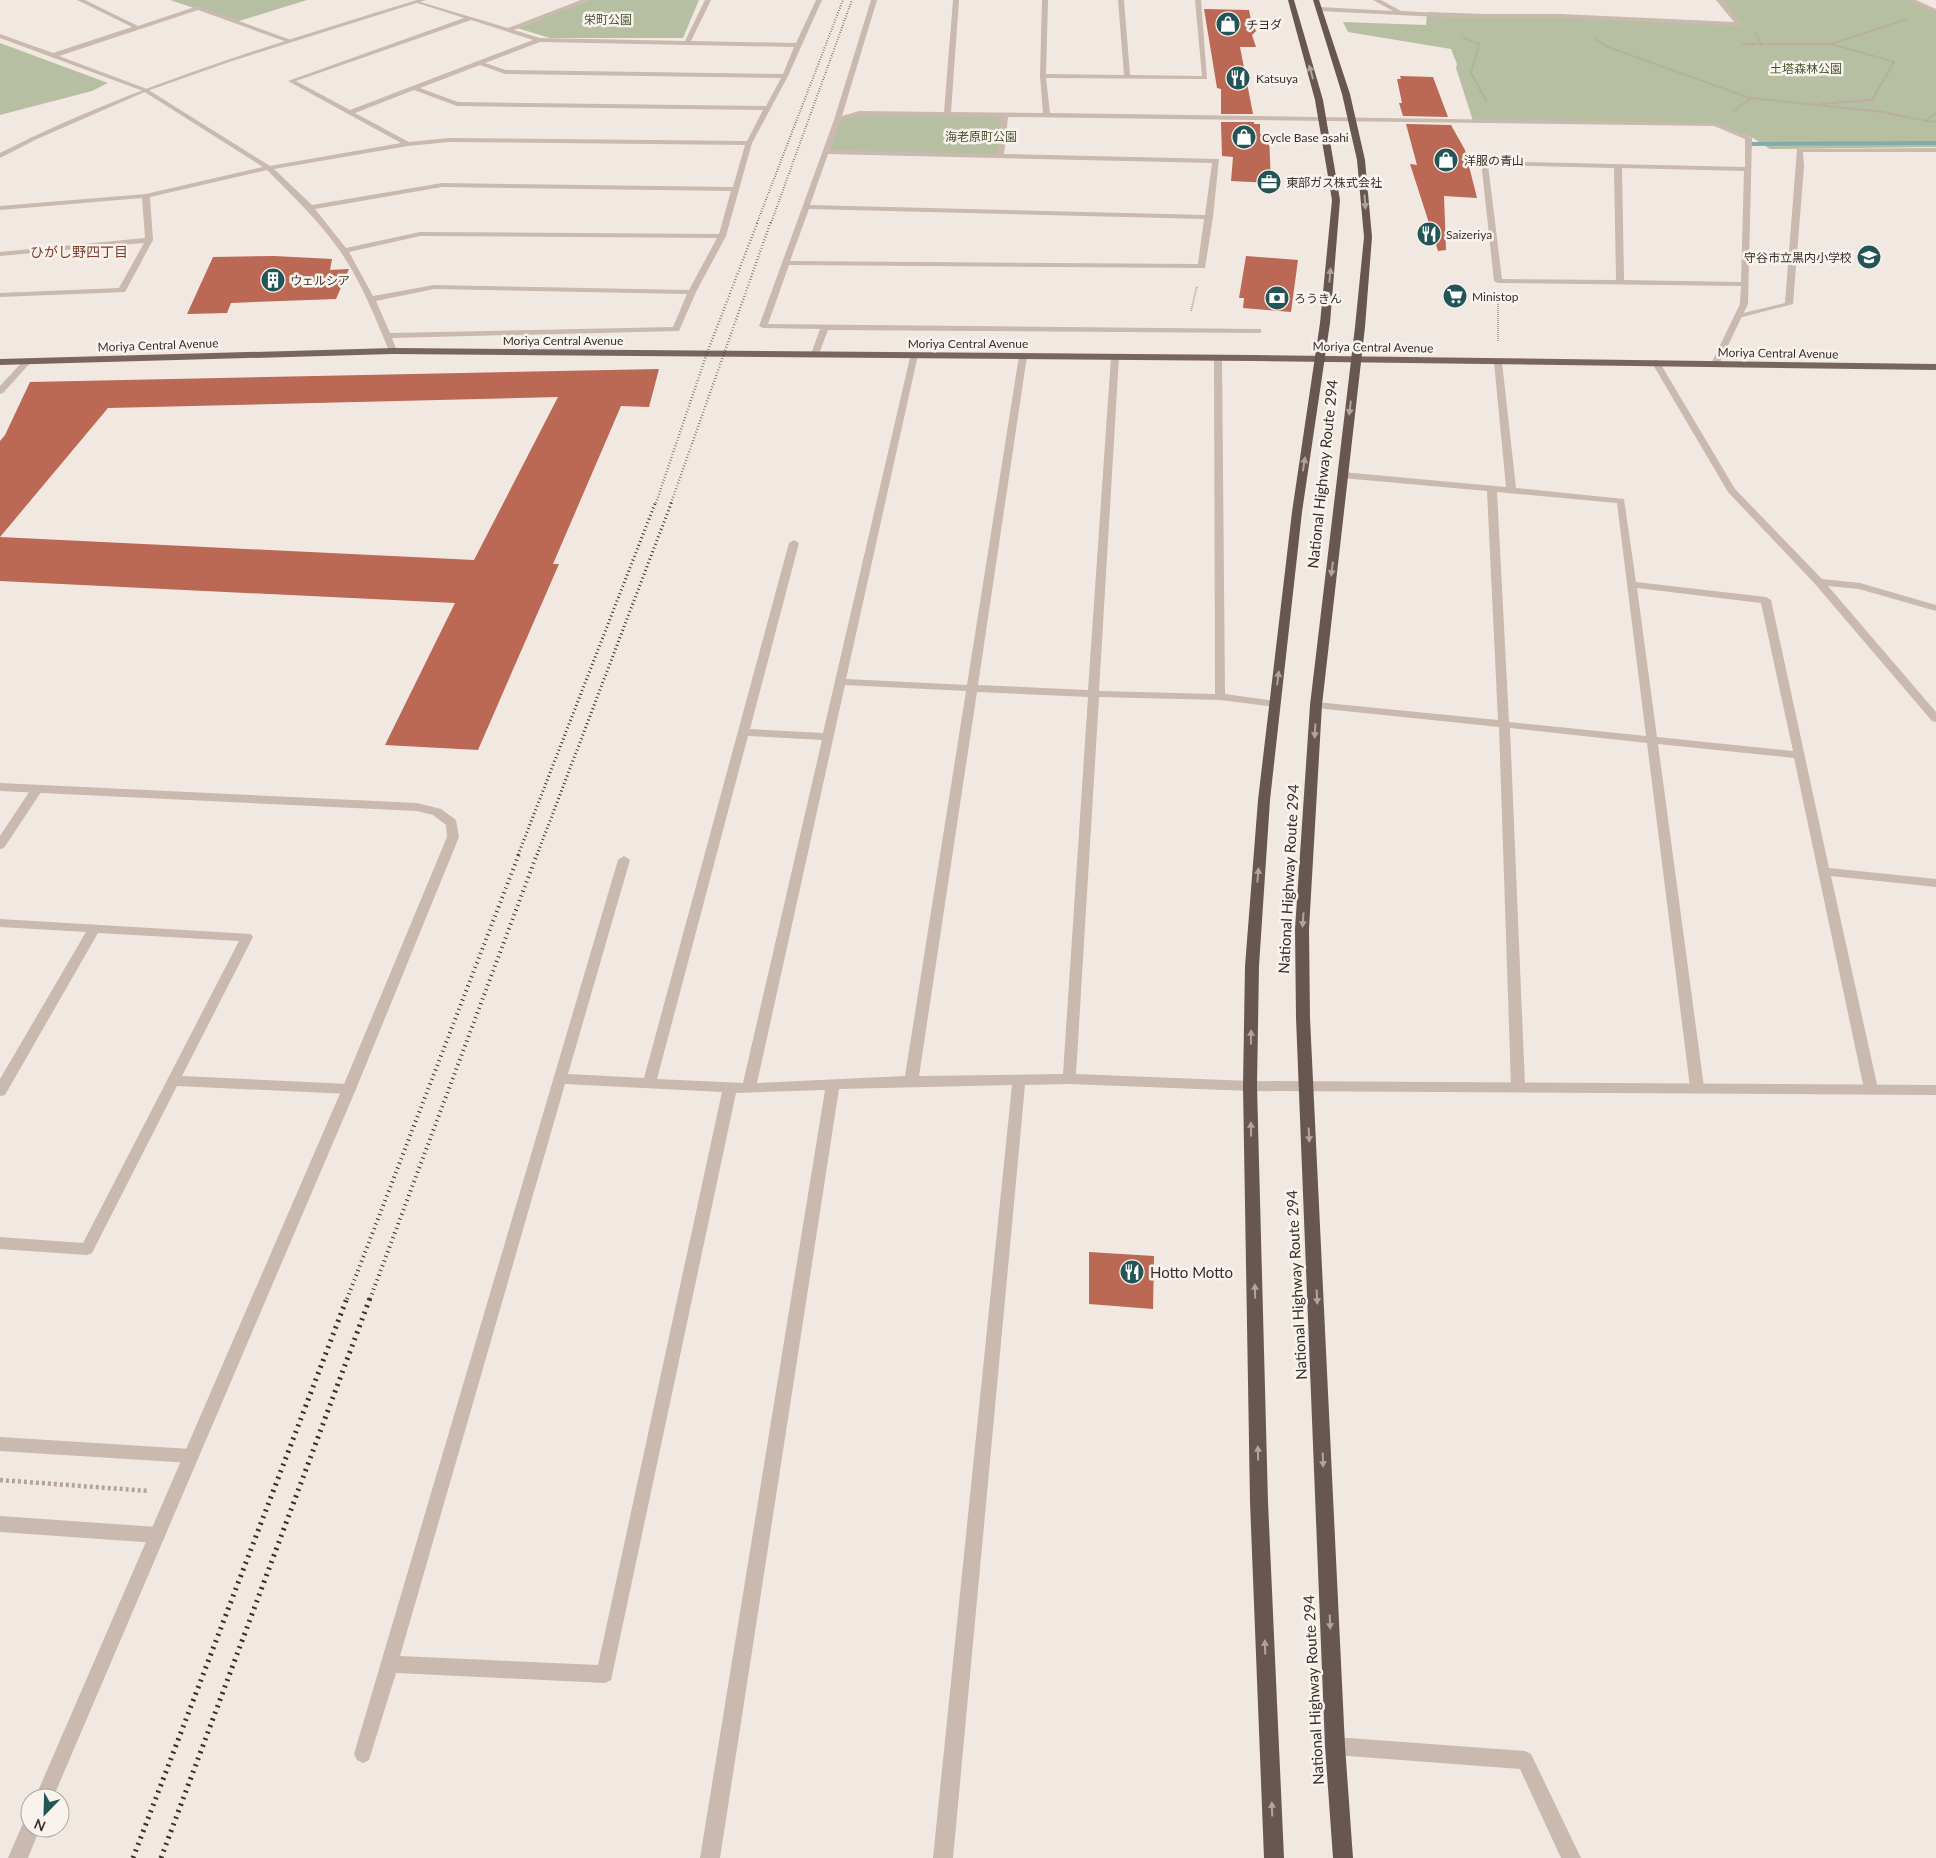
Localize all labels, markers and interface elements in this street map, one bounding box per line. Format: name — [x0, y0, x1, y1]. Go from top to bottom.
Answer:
shop icon: チヨダ — [1215, 11, 1241, 37]
park label: 栄町公園 — [584, 12, 632, 27]
place label: チヨダ — [1246, 17, 1282, 32]
park label: 土塔森林公園 — [1770, 61, 1842, 76]
one-way arrow — [1307, 64, 1315, 79]
restaurant icon: Katsuya — [1225, 65, 1251, 91]
place label: Katsuya — [1256, 71, 1298, 86]
shop icon: Cycle Base asahi — [1231, 124, 1257, 150]
park label: 海老原町公園 — [945, 129, 1017, 144]
place label: Cycle Base asahi — [1262, 130, 1349, 145]
shop icon: 洋服の青山 — [1433, 147, 1459, 173]
place label: 洋服の青山 — [1464, 153, 1524, 168]
office icon: 東部ガス株式会社 — [1256, 169, 1282, 195]
place label: 東部ガス株式会社 — [1286, 175, 1382, 190]
one-way arrow — [1362, 194, 1370, 210]
restaurant icon: Saizeriya — [1416, 221, 1442, 247]
place label: Saizeriya — [1446, 227, 1492, 242]
district label: ひがし野四丁目 — [30, 243, 128, 260]
school or university icon: 守谷市立黒内小学校 — [1856, 244, 1882, 270]
place label: 守谷市立黒内小学校 — [1744, 250, 1852, 265]
building icon: ウェルシア — [260, 267, 286, 293]
one-way arrow — [1326, 267, 1334, 283]
place label: ウェルシア — [290, 273, 350, 288]
supermarket icon: Ministop — [1442, 283, 1468, 309]
bank icon: ろうきん — [1264, 285, 1290, 311]
place label: Ministop — [1472, 289, 1519, 304]
place label: ろうきん — [1294, 291, 1342, 306]
street label: Moriya Central Avenue — [503, 333, 623, 348]
street label: Moriya Central Avenue — [97, 335, 219, 355]
street label: Moriya Central Avenue — [908, 336, 1028, 351]
street label: Moriya Central Avenue — [1313, 338, 1433, 356]
street label: Moriya Central Avenue — [1718, 344, 1838, 362]
street label: National Highway Route 294 — [1303, 378, 1341, 569]
one-way arrow — [1346, 400, 1354, 416]
one-way arrow — [1301, 456, 1309, 472]
one-way arrow — [1328, 561, 1336, 577]
one-way arrow — [1274, 670, 1282, 686]
one-way arrow — [1310, 723, 1318, 739]
street label: National Highway Route 294 — [1274, 783, 1302, 974]
one-way arrow — [1254, 866, 1262, 882]
one-way arrow — [1299, 912, 1307, 928]
one-way arrow — [1247, 1029, 1255, 1045]
one-way arrow — [1247, 1120, 1255, 1136]
one-way arrow — [1305, 1127, 1313, 1143]
street label: National Highway Route 294 — [1282, 1189, 1310, 1380]
restaurant icon: Hotto Motto — [1119, 1259, 1145, 1285]
place label: Hotto Motto — [1150, 1263, 1233, 1281]
one-way arrow — [1250, 1283, 1258, 1299]
one-way arrow — [1313, 1289, 1321, 1305]
one-way arrow — [1254, 1445, 1262, 1461]
one-way arrow — [1320, 1452, 1328, 1468]
street label: National Highway Route 294 — [1299, 1594, 1327, 1785]
one-way arrow — [1326, 1614, 1334, 1630]
one-way arrow — [1261, 1639, 1269, 1655]
north arrow — [20, 1788, 70, 1838]
one-way arrow — [1268, 1801, 1276, 1817]
text: N — [31, 1815, 48, 1835]

